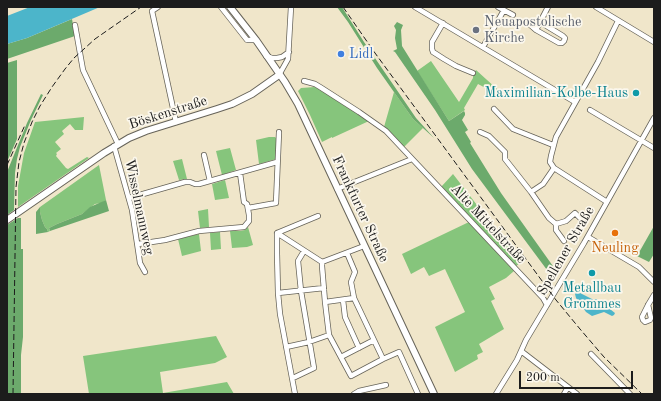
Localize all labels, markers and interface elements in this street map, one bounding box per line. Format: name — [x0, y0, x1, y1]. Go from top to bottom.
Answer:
place label: Neuapostolische Kirche — [484, 14, 582, 46]
marker: Neuapostolische Kirche — [471, 25, 481, 35]
place label: Lidl — [349, 46, 373, 62]
marker: Lidl — [336, 49, 346, 59]
place label: Maximilian-Kolbe-Haus — [485, 85, 628, 101]
marker: Maximilian-Kolbe-Haus — [631, 88, 641, 98]
street label: Böskenstraße — [127, 92, 209, 134]
street label: Frankfurter Straße — [328, 153, 392, 265]
street label: Wisselmannweg — [121, 157, 157, 257]
street label: Alte Mittelstraße — [447, 181, 529, 267]
street label: Spellener Straße — [534, 203, 598, 299]
marker: Neuling — [610, 228, 620, 238]
place label: Neuling — [591, 240, 639, 256]
marker: Metallbau Grommes — [587, 268, 597, 278]
place label: Metallbau Grommes — [562, 280, 622, 312]
scale bar — [521, 363, 635, 389]
text: 200 m — [526, 372, 560, 384]

